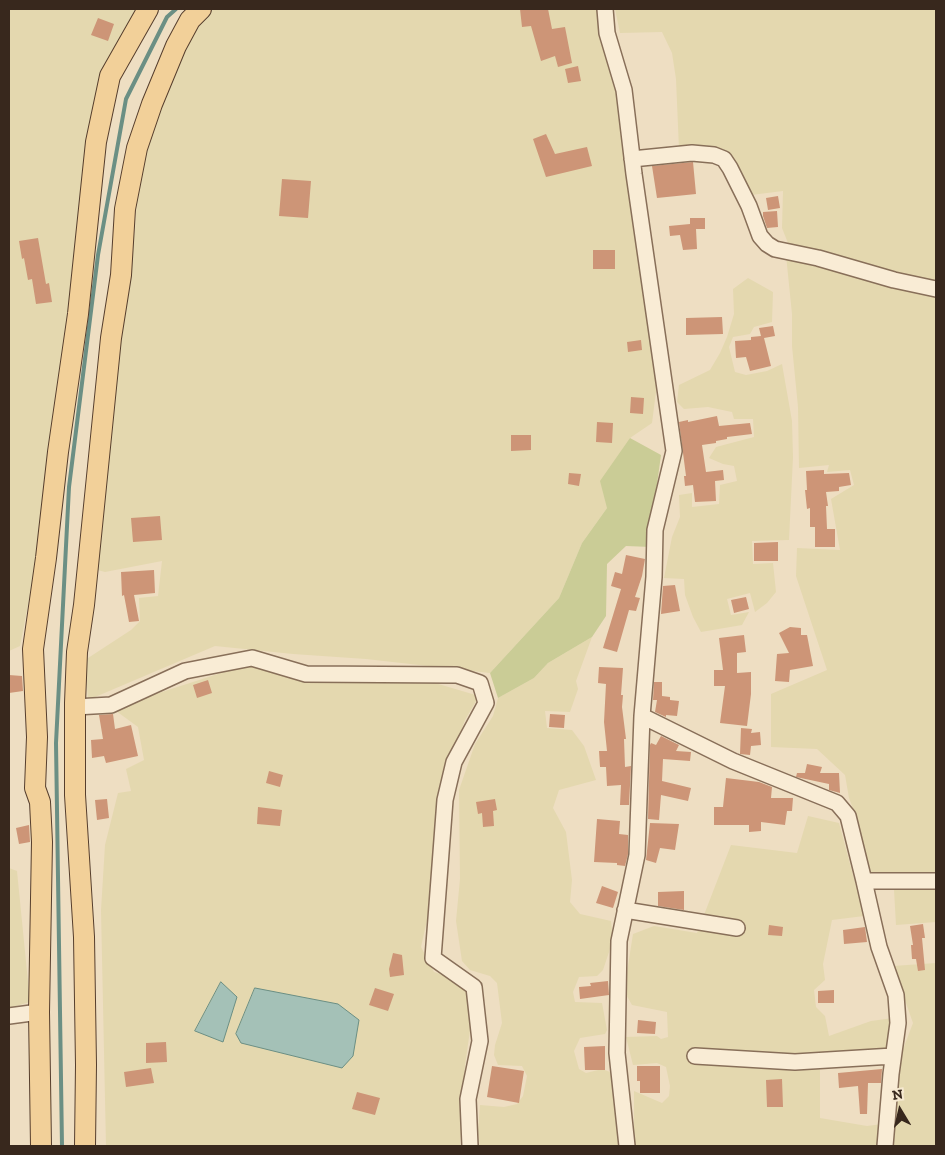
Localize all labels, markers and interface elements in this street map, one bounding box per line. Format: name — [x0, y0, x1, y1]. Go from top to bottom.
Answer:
north arrow — [875, 1085, 925, 1135]
text: N — [891, 1085, 904, 1104]

